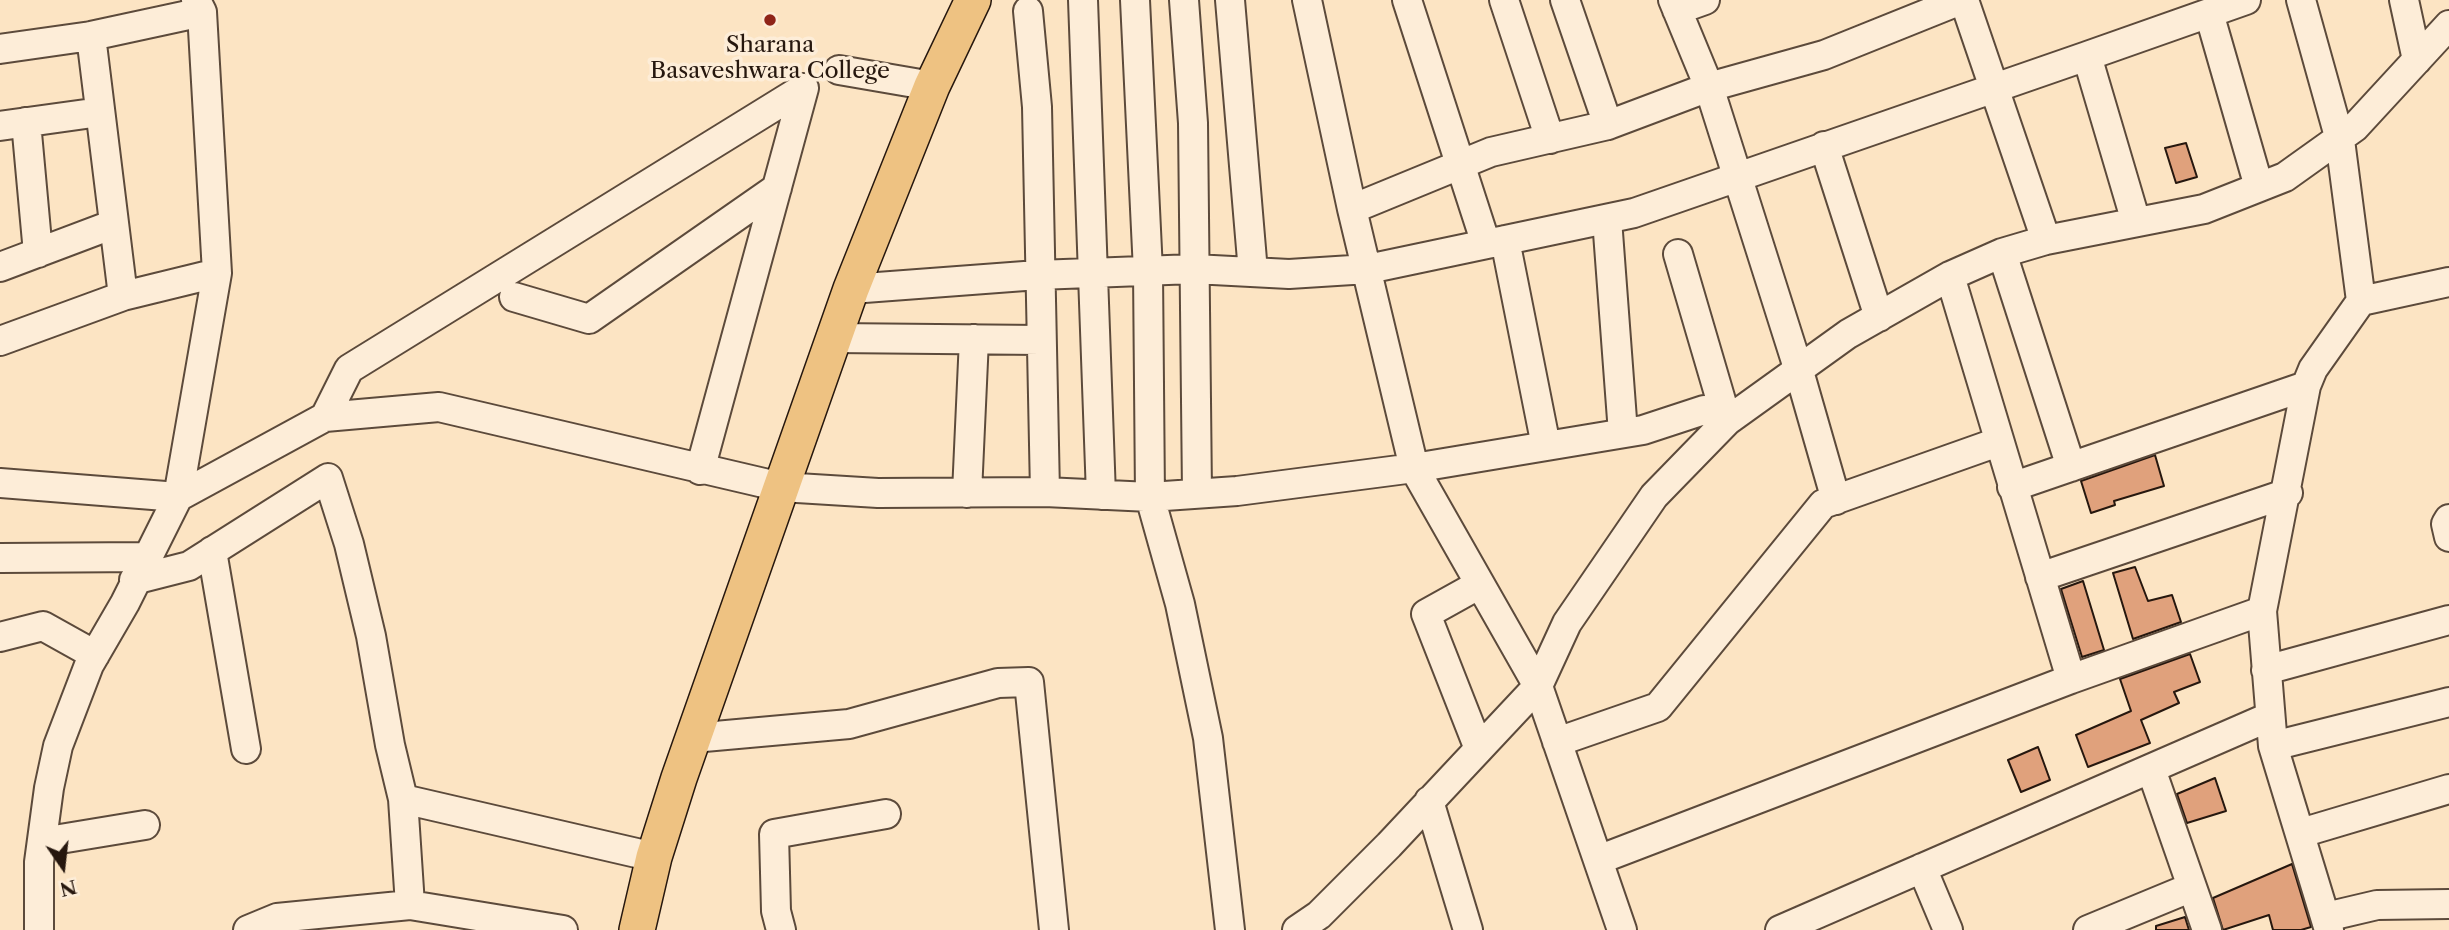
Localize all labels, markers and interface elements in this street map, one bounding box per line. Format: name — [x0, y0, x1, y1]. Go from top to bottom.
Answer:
marker: Sharana Basaveshwara College — [762, 12, 778, 28]
place label: Sharana Basaveshwara College — [650, 31, 890, 85]
north arrow — [28, 832, 98, 902]
text: N — [57, 875, 79, 901]

